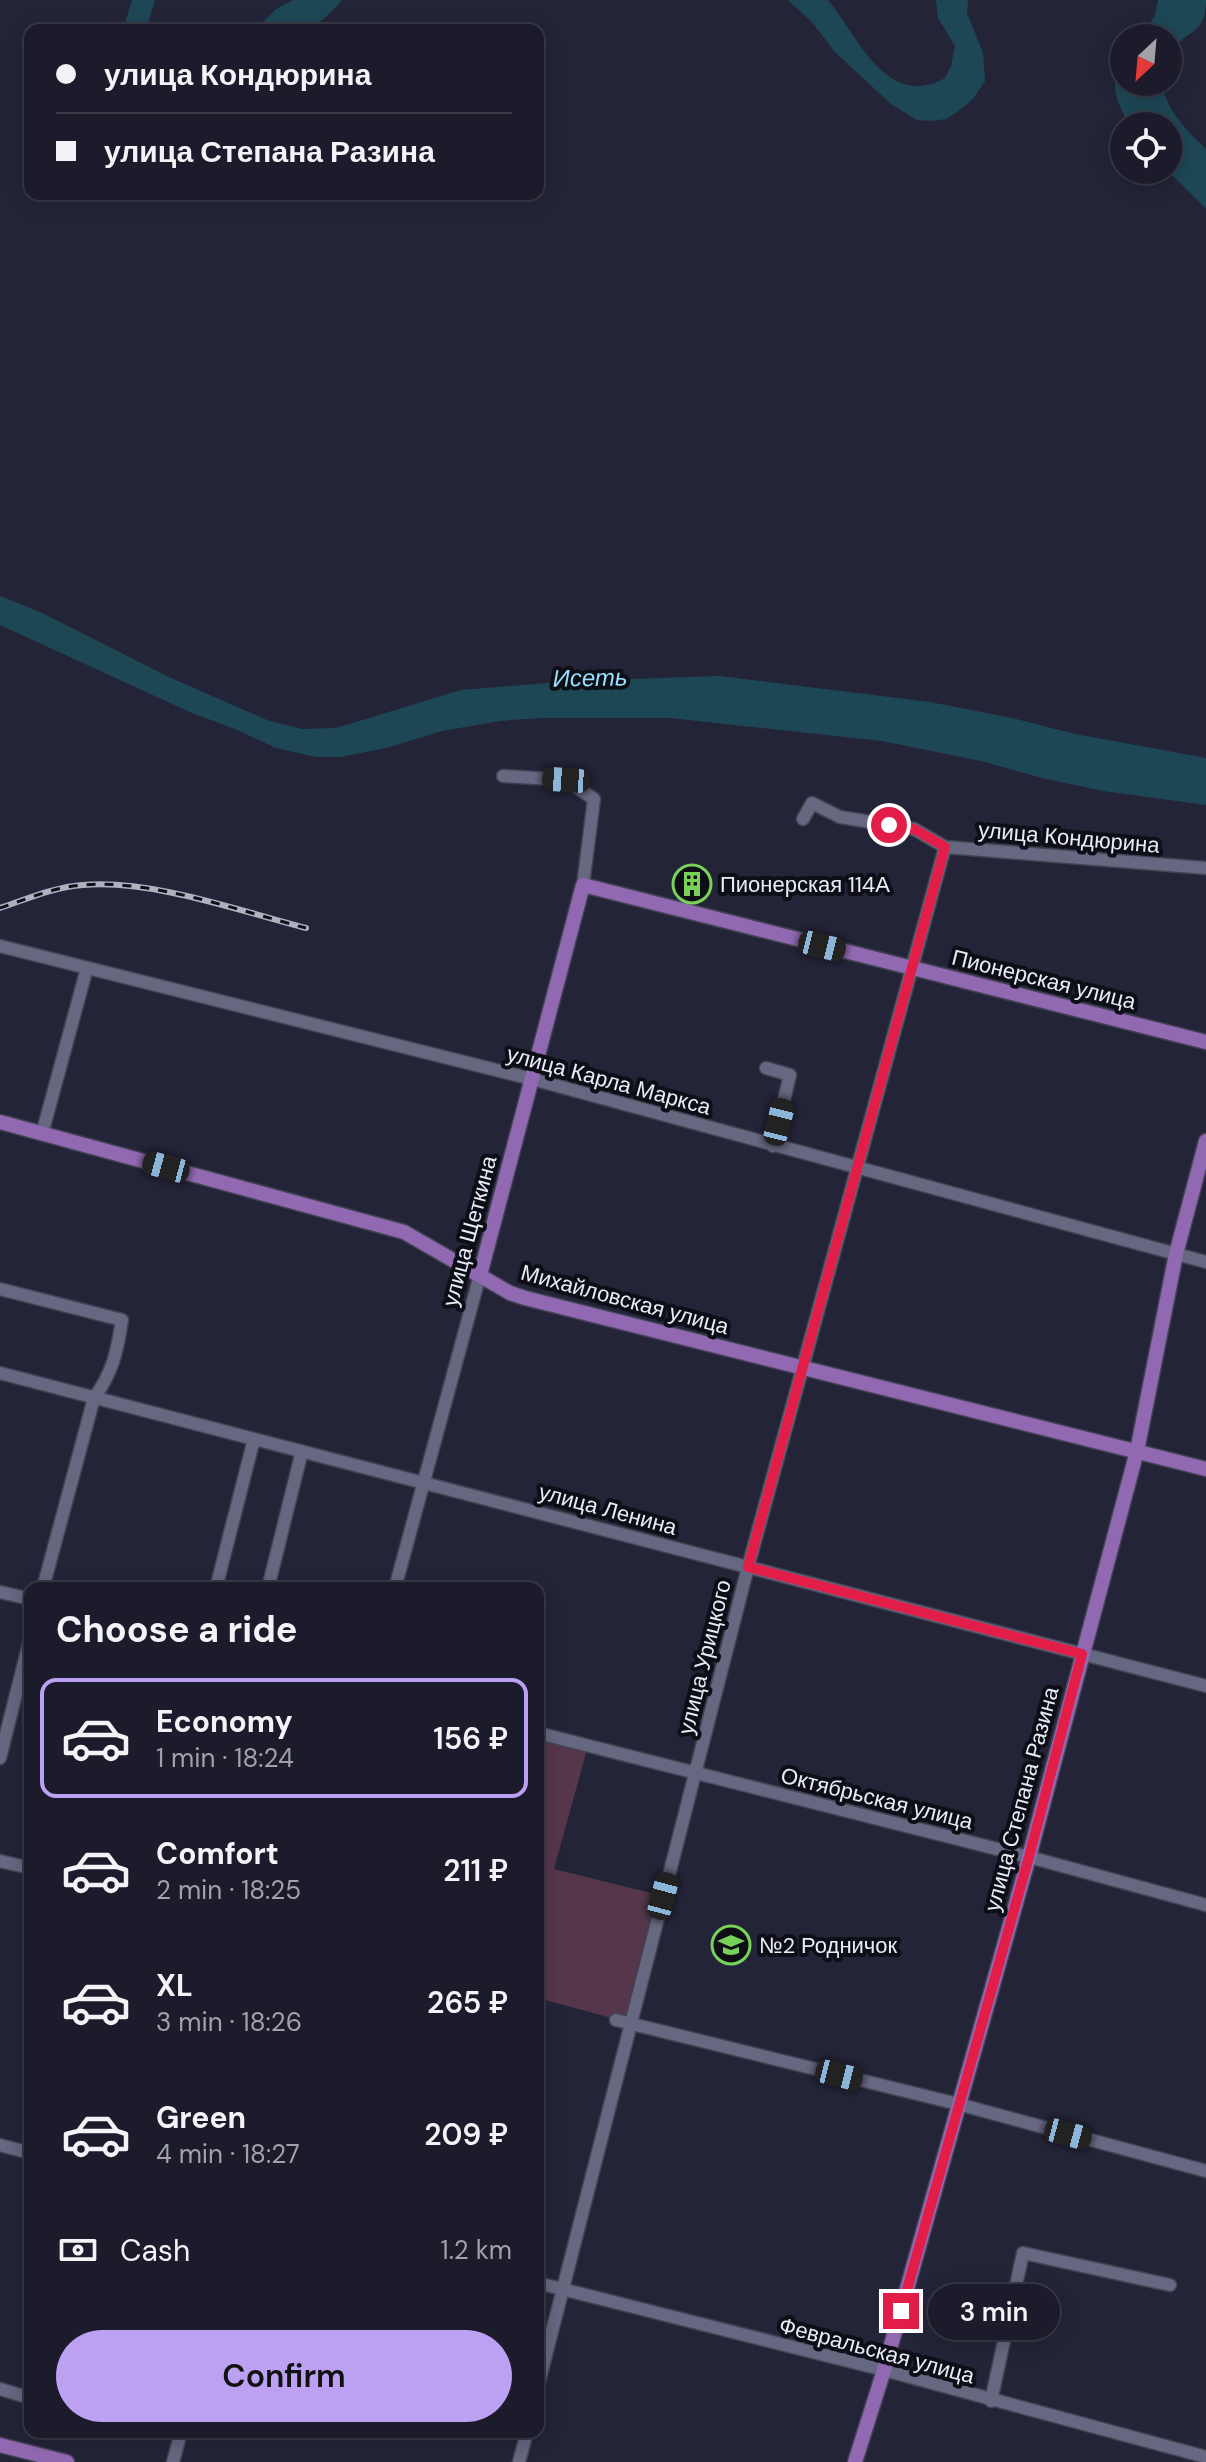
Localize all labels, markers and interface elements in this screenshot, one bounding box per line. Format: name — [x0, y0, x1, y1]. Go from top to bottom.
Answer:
north arrow — [1110, 24, 1182, 96]
map controls — [1110, 24, 1182, 184]
text: улица Кондюрина — [104, 55, 371, 94]
button: locate — [1110, 112, 1182, 184]
text: улица Степана Разина — [104, 132, 435, 171]
water label: Исеть — [552, 661, 628, 694]
car — [541, 766, 591, 794]
route start — [871, 807, 907, 843]
street label: улица Кондюрина — [977, 815, 1162, 860]
building icon: Пионерская 114А — [671, 863, 713, 905]
place label: Пионерская 114А — [720, 870, 890, 899]
car — [796, 929, 848, 963]
street label: Пионерская улица — [949, 943, 1140, 1017]
street label: улица Карла Маркса — [504, 1039, 715, 1122]
car — [762, 1096, 796, 1148]
car — [140, 1149, 192, 1185]
street label: улица Щеткина — [435, 1152, 504, 1310]
street label: Михайловская улица — [518, 1258, 733, 1341]
street label: улица Ленина — [536, 1477, 681, 1542]
street label: улица Урицкого — [671, 1577, 738, 1737]
text: Choose a ride — [56, 1606, 297, 1653]
street label: улица Степана Разина — [978, 1683, 1066, 1915]
icon: car — [60, 1702, 132, 1774]
text: Economy — [156, 1702, 293, 1741]
text: 156 ₽ — [433, 1719, 508, 1758]
text: 1 min · 18:24 — [156, 1741, 294, 1775]
street label: Октябрьская улица — [778, 1761, 977, 1837]
icon: car — [60, 1834, 132, 1906]
text: Comfort — [156, 1834, 279, 1873]
text: 211 ₽ — [443, 1851, 508, 1890]
car — [645, 1870, 681, 1922]
text: 2 min · 18:25 — [156, 1873, 301, 1907]
school or university icon: №2 Родничок — [710, 1924, 752, 1966]
place label: №2 Родничок — [759, 1931, 898, 1960]
icon: car — [60, 1966, 132, 2038]
text: XL — [156, 1966, 193, 2005]
text: 265 ₽ — [427, 1983, 508, 2022]
text: 3 min · 18:26 — [156, 2005, 302, 2039]
car — [813, 2058, 865, 2092]
icon: car — [60, 2098, 132, 2170]
text: Green — [156, 2098, 246, 2137]
text: 209 ₽ — [424, 2115, 508, 2154]
car — [1042, 2116, 1094, 2152]
text: 4 min · 18:27 — [156, 2137, 300, 2171]
icon: cash — [56, 2228, 100, 2272]
text: Cash — [120, 2231, 190, 2270]
text: 1.2 km — [441, 2233, 512, 2267]
callout: 3 min — [929, 2283, 1061, 2339]
route end — [883, 2293, 919, 2329]
text: 3 min — [960, 2295, 1028, 2329]
street label: Февральская улица — [776, 2310, 978, 2391]
button: Confirm — [56, 2330, 512, 2422]

